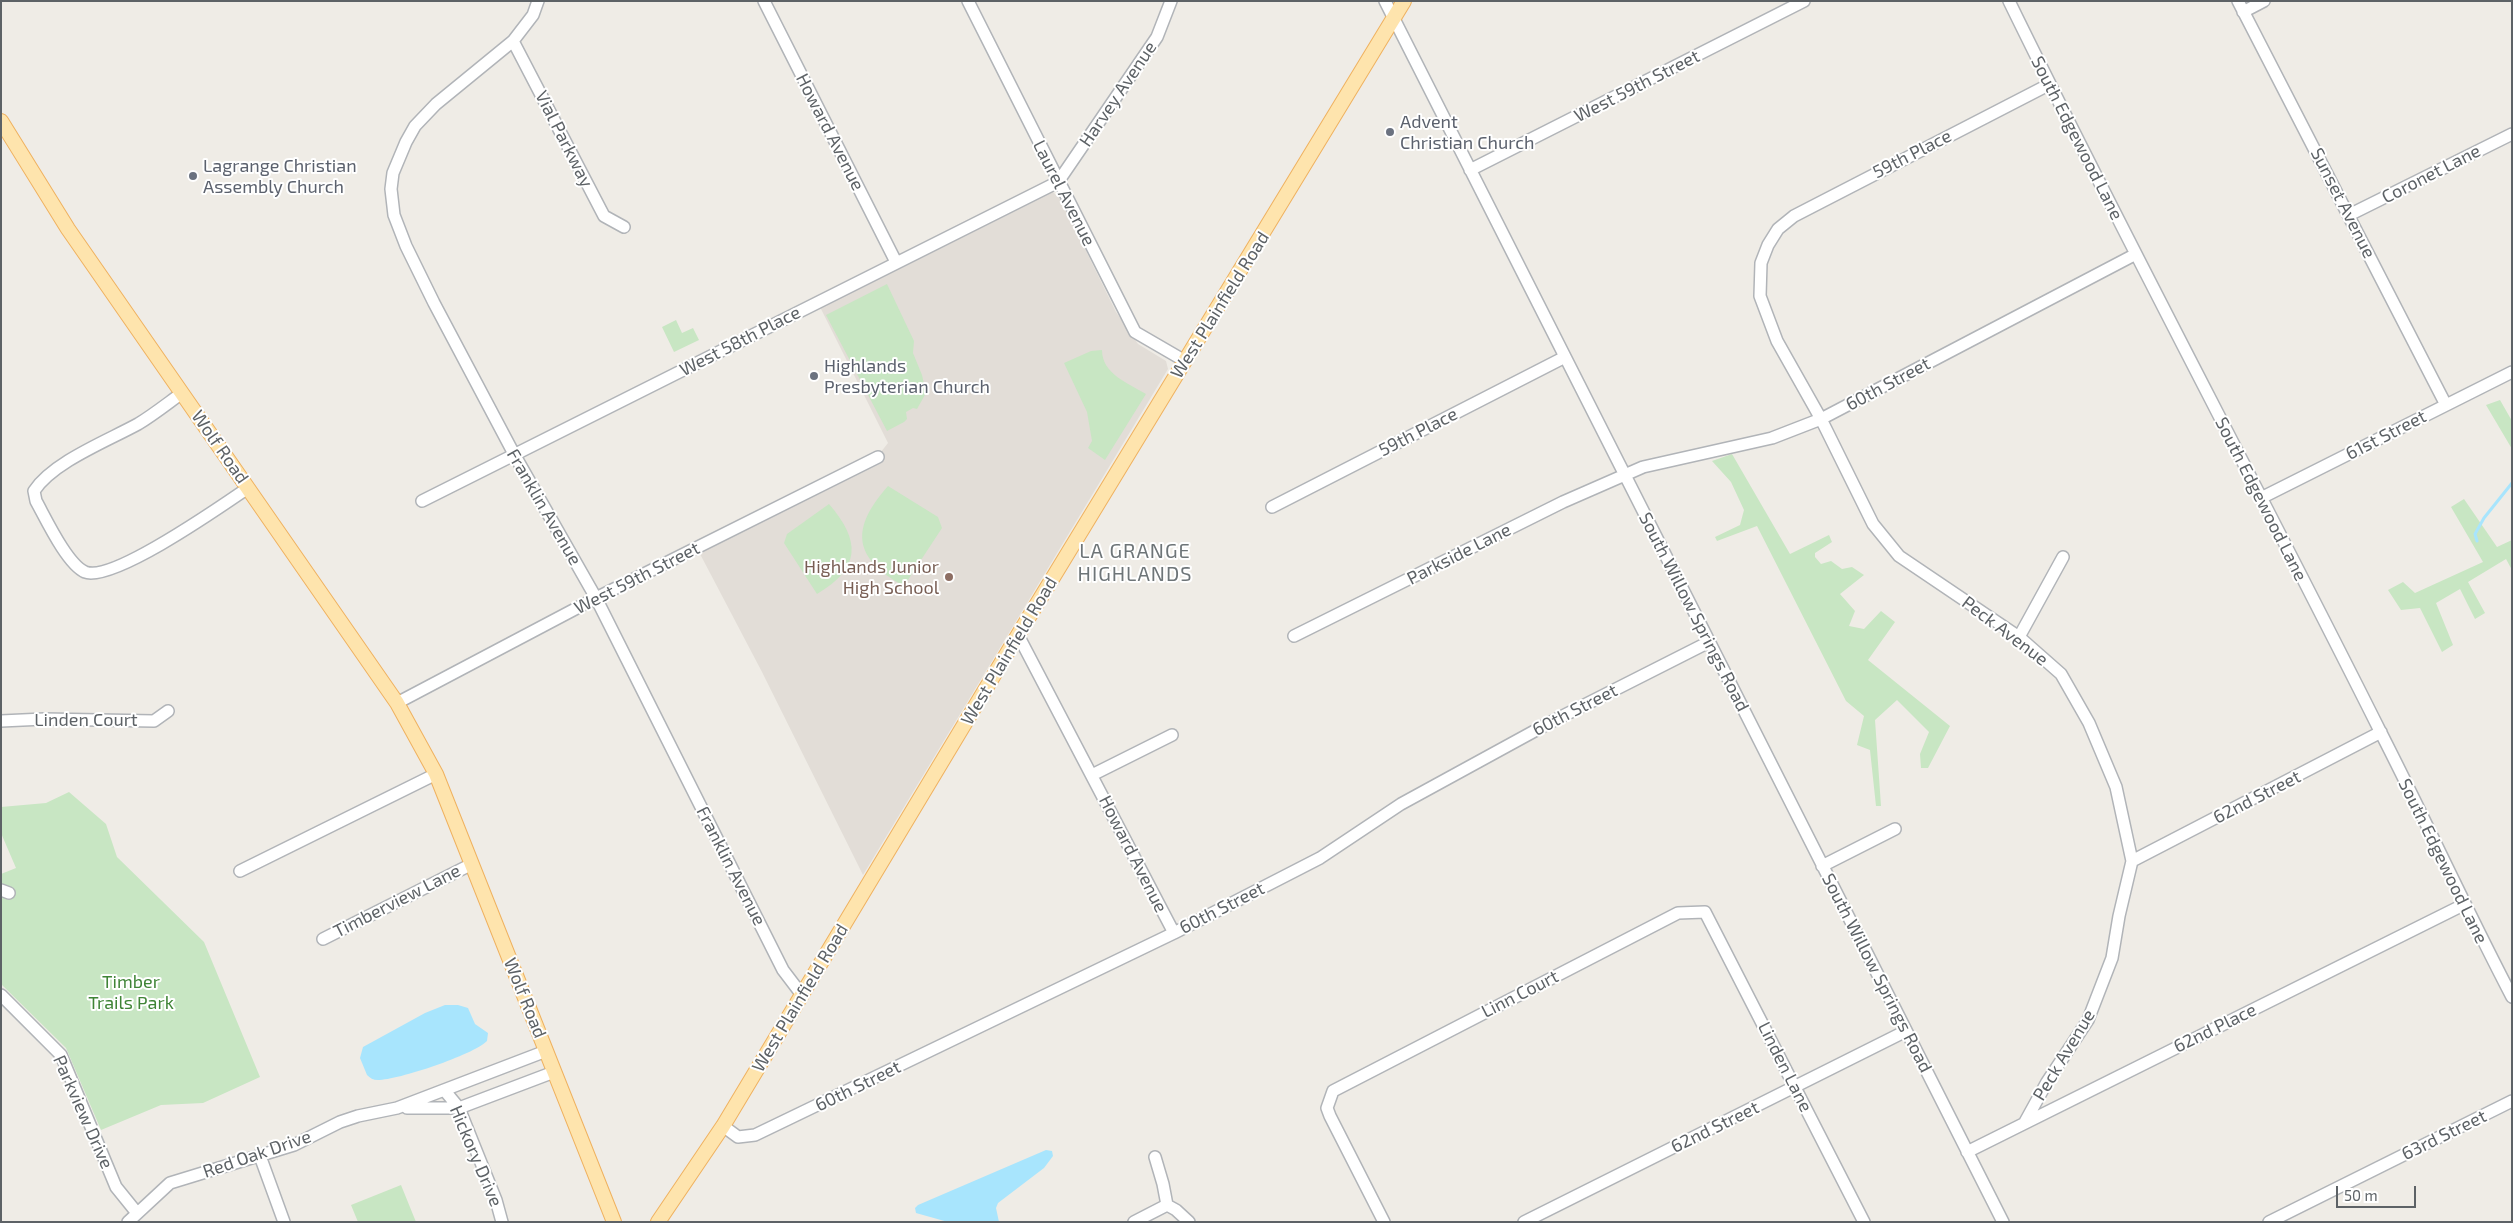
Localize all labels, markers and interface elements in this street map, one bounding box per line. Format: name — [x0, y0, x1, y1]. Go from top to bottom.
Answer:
street label: Harvey Avenue — [1075, 37, 1161, 151]
street label: West 59th Street — [1571, 45, 1703, 127]
street label: South Edgewood Lane — [2026, 53, 2128, 223]
street label: Howard Avenue — [791, 70, 869, 194]
street label: Vial Parkway — [530, 87, 598, 191]
place label: Advent Christian Church — [1400, 111, 1534, 154]
street label: 59th Place — [1869, 125, 1955, 183]
marker: Advent Christian Church — [1384, 126, 1396, 138]
street label: Laurel Avenue — [1028, 137, 1100, 249]
street label: Coronet Lane — [2378, 140, 2484, 208]
street label: Sunset Avenue — [2306, 144, 2380, 262]
place label: Lagrange Christian Assembly Church — [203, 155, 357, 198]
marker: Lagrange Christian Assembly Church — [187, 170, 199, 182]
street label: West Plainfield Road — [1166, 228, 1274, 382]
street label: West 58th Place — [676, 301, 804, 381]
street label: 60th Street — [1842, 353, 1934, 415]
place label: Highlands Presbyterian Church — [824, 355, 990, 398]
marker: Highlands Presbyterian Church — [808, 370, 820, 382]
street label: 59th Place — [1375, 403, 1461, 461]
street label: Wolf Road — [187, 406, 253, 488]
street label: 61st Street — [2342, 406, 2430, 464]
street label: South Edgewood Lane — [2210, 414, 2312, 584]
street label: Franklin Avenue — [502, 445, 586, 569]
street label: South Willow Springs Road — [1634, 509, 1754, 715]
street label: Parkside Lane — [1403, 519, 1515, 589]
street label: West 59th Street — [571, 537, 703, 619]
district label: LA GRANGE HIGHLANDS — [1076, 539, 1194, 586]
place label: Highlands Junior High School — [804, 556, 939, 598]
marker: Highlands Junior High School — [943, 571, 955, 583]
street label: West Plainfield Road — [956, 573, 1062, 729]
street label: Peck Avenue — [1958, 592, 2052, 670]
street label: 60th Street — [1529, 679, 1621, 741]
street label: Linden Court — [34, 709, 138, 731]
street label: 62nd Street — [2210, 766, 2304, 828]
street label: South Edgewood Lane — [2394, 775, 2492, 947]
street label: Howard Avenue — [1094, 792, 1172, 916]
street label: Franklin Avenue — [692, 803, 770, 929]
street label: Timberview Lane — [330, 860, 464, 942]
street label: South Willow Springs Road — [1817, 870, 1937, 1076]
street label: 60th Street — [1176, 877, 1268, 939]
street label: West Plainfield Road — [747, 920, 853, 1076]
street label: Wolf Road — [499, 955, 551, 1041]
street label: Linn Court — [1478, 965, 1562, 1023]
park label: Timber Trails Park — [88, 971, 174, 1014]
street label: 62nd Place — [2170, 999, 2260, 1057]
street label: Peck Avenue — [2028, 1006, 2100, 1104]
street label: Linden Lane — [1753, 1018, 1817, 1116]
street label: Parkview Drive — [48, 1052, 118, 1172]
street label: 60th Street — [812, 1056, 904, 1116]
street label: 62nd Street — [1667, 1096, 1763, 1158]
street label: Hickory Drive — [445, 1102, 507, 1210]
street label: 63rd Street — [2398, 1105, 2490, 1165]
street label: Red Oak Drive — [200, 1125, 314, 1183]
scale bar — [2338, 1176, 2418, 1208]
text: 50 m — [2344, 1186, 2378, 1204]

